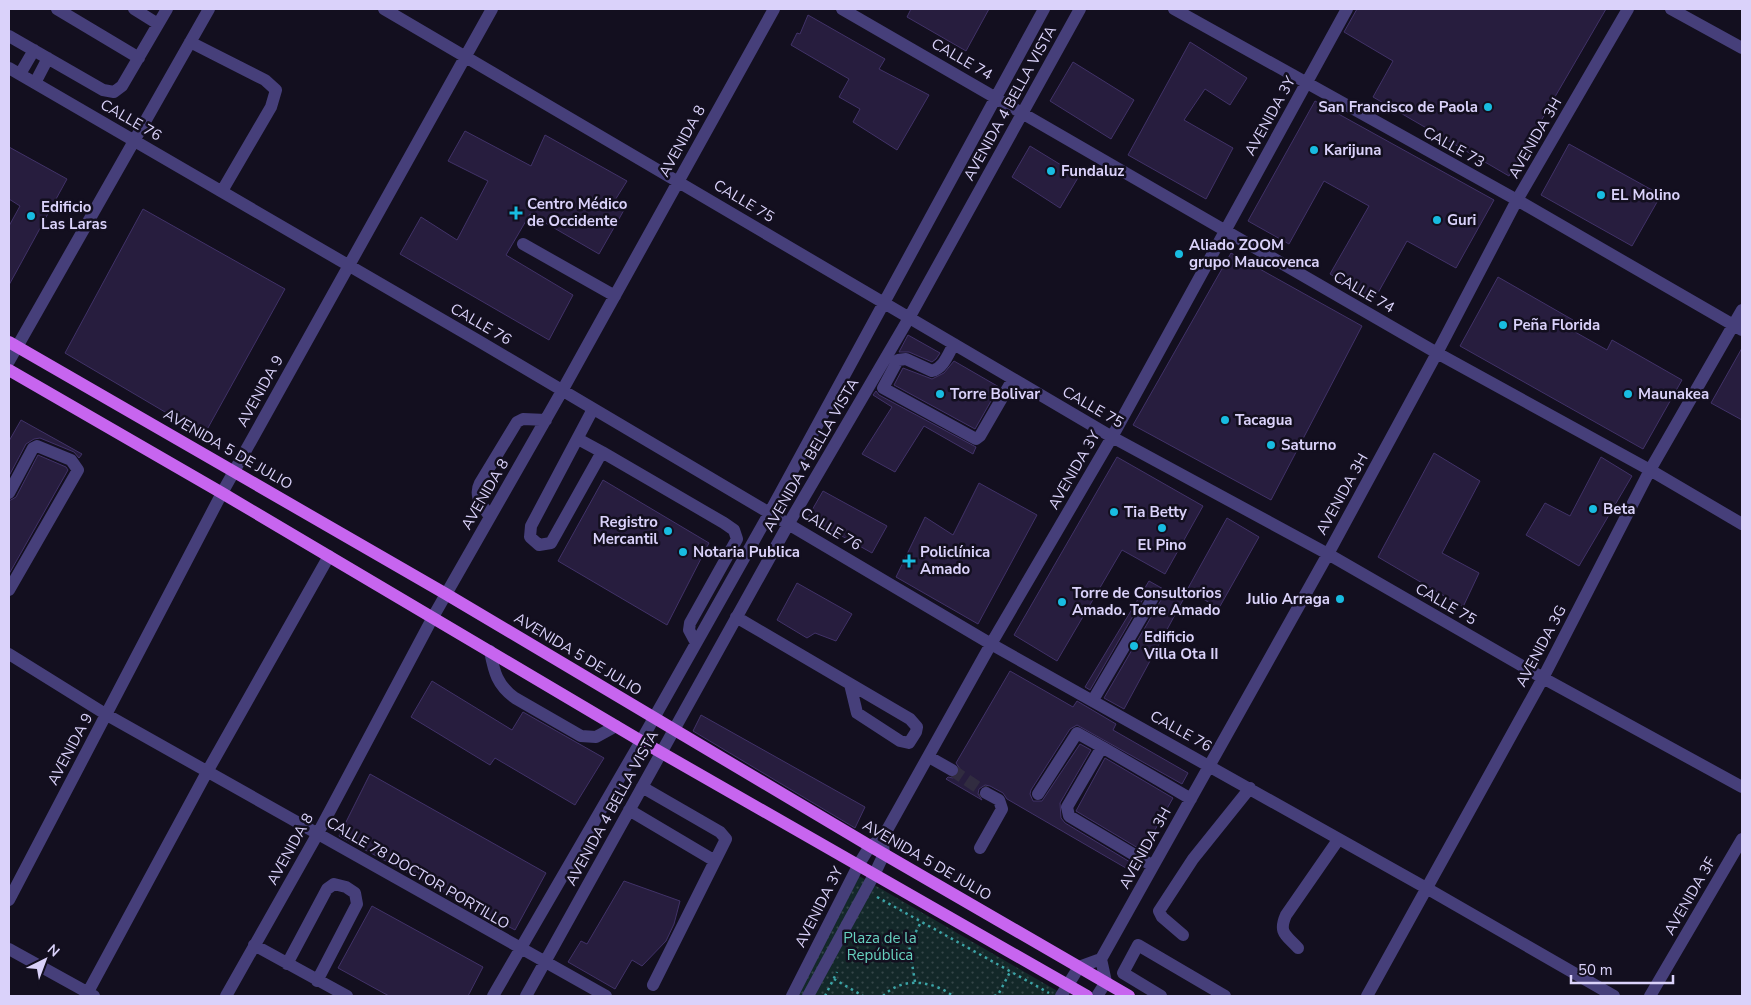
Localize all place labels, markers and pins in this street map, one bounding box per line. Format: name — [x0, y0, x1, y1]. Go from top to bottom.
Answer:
place label: San Francisco de Paola — [1318, 97, 1478, 117]
marker: San Francisco de Paola — [1482, 101, 1494, 113]
place label: Karijuna — [1324, 140, 1381, 160]
marker: Karijuna — [1308, 144, 1320, 156]
place label: Fundaluz — [1061, 161, 1124, 181]
marker: Fundaluz — [1045, 165, 1057, 177]
place label: EL Molino — [1611, 185, 1680, 205]
marker: EL Molino — [1595, 189, 1607, 201]
place label: Centro Médico de Occidente — [527, 194, 628, 231]
place label: Edificio Las Laras — [41, 197, 107, 234]
marker: Centro Médico de Occidente — [509, 206, 523, 220]
marker: Edificio Las Laras — [25, 210, 37, 222]
place label: Guri — [1447, 210, 1476, 230]
marker: Guri — [1431, 214, 1443, 226]
place label: Aliado ZOOM grupo Maucovenca — [1189, 235, 1320, 272]
marker: Aliado ZOOM grupo Maucovenca — [1173, 248, 1185, 260]
place label: Peña Florida — [1513, 315, 1600, 335]
marker: Peña Florida — [1497, 319, 1509, 331]
place label: Torre Bolivar — [950, 384, 1040, 404]
place label: Maunakea — [1638, 384, 1709, 404]
marker: Torre Bolivar — [934, 388, 946, 400]
marker: Maunakea — [1622, 388, 1634, 400]
place label: Tacagua — [1235, 410, 1293, 430]
marker: Tacagua — [1219, 414, 1231, 426]
place label: Saturno — [1281, 435, 1337, 455]
marker: Saturno — [1265, 439, 1277, 451]
place label: Beta — [1603, 499, 1635, 519]
place label: Tia Betty — [1124, 502, 1187, 522]
marker: Beta — [1587, 503, 1599, 515]
marker: Tia Betty — [1108, 506, 1120, 518]
place label: Registro Mercantil — [593, 512, 658, 549]
marker: El Pino — [1156, 522, 1168, 534]
marker: Registro Mercantil — [662, 525, 674, 537]
place label: El Pino — [1138, 535, 1187, 555]
place label: Notaria Publica — [693, 542, 800, 562]
place label: Policlínica Amado — [920, 542, 990, 579]
marker: Notaria Publica — [677, 546, 689, 558]
marker: Policlínica Amado — [902, 554, 916, 568]
place label: Torre de Consultorios Amado. Torre Amado — [1072, 583, 1221, 620]
place label: Julio Arraga — [1245, 589, 1330, 609]
marker: Julio Arraga — [1334, 593, 1346, 605]
marker: Torre de Consultorios Amado. Torre Amado — [1056, 596, 1068, 608]
place label: Edificio Villa Ota II — [1143, 627, 1219, 664]
marker: Edificio Villa Ota II — [1128, 640, 1140, 652]

